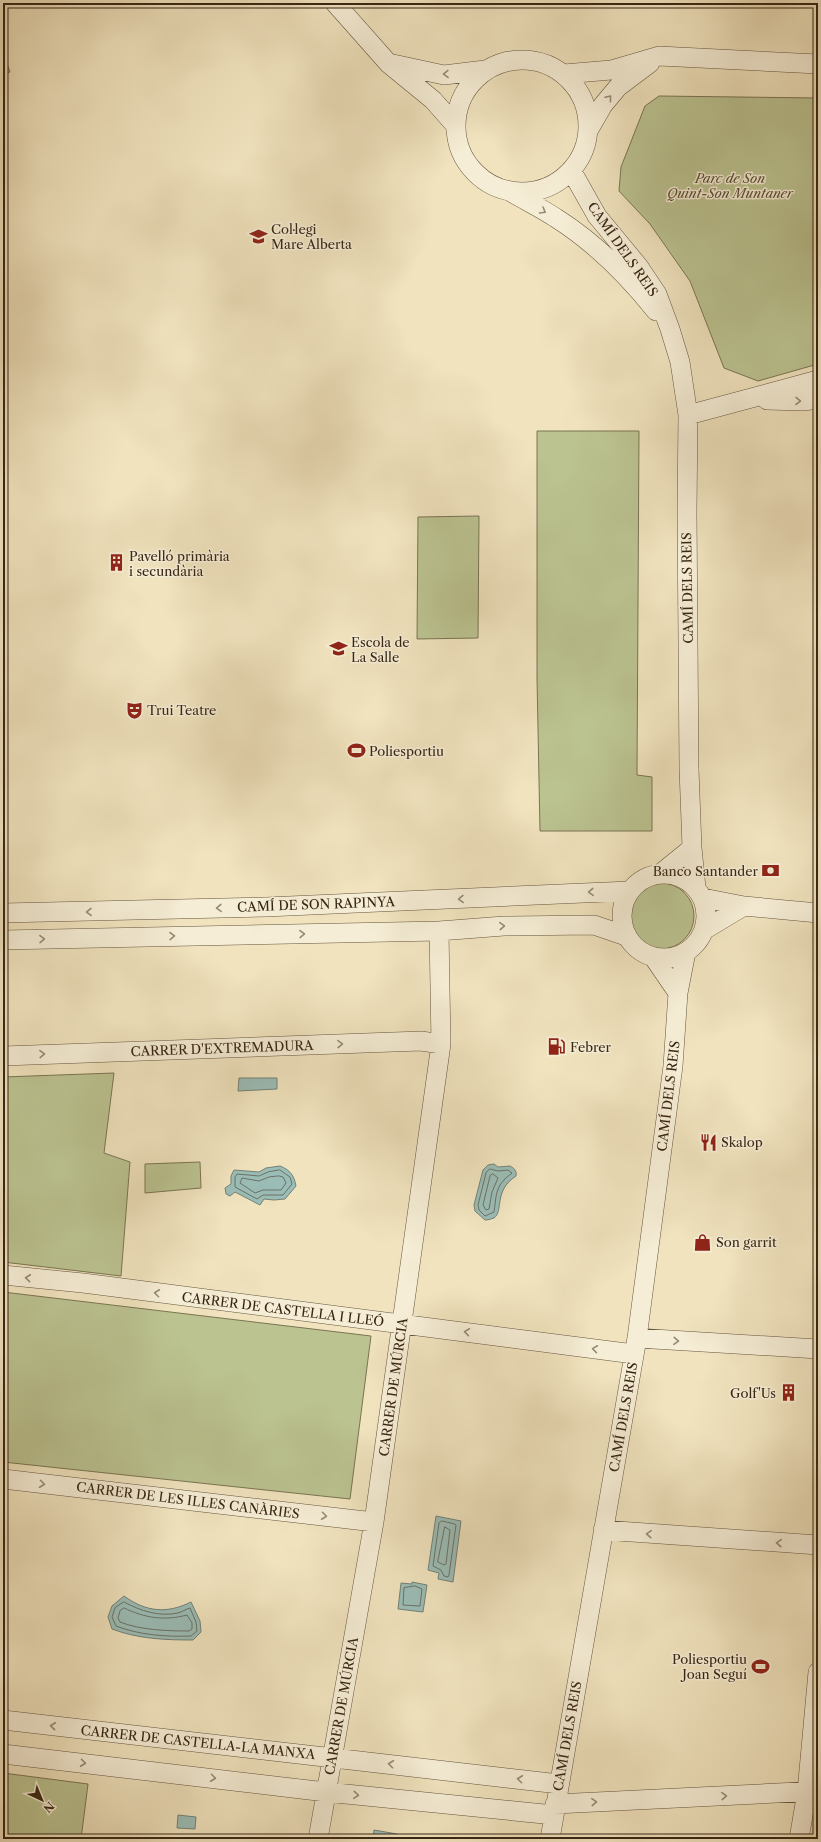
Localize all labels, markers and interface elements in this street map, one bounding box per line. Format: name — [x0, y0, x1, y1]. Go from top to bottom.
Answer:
one-way arrow — [443, 70, 449, 78]
one-way arrow — [604, 95, 611, 103]
park label: Parc de Son Quint-Son Muntaner — [667, 170, 794, 201]
street label: CAMÍ DELS REIS — [584, 199, 662, 299]
one-way arrow — [539, 206, 546, 213]
place label: Col·legi Mare Alberta — [271, 221, 352, 252]
school or university icon: Col·legi Mare Alberta — [248, 226, 268, 246]
one-way arrow — [795, 397, 801, 405]
street label: CAMÍ DELS REIS — [678, 532, 696, 644]
place label: Pavelló primària i secundària — [129, 548, 230, 579]
building icon: Pavelló primària i secundària — [106, 553, 126, 573]
place label: Escola de La Salle — [351, 634, 410, 665]
school or university icon: Escola de La Salle — [328, 639, 348, 659]
theatre icon: Trui Teatre — [124, 700, 144, 720]
place label: Trui Teatre — [147, 702, 216, 718]
sports icon: Poliesportiu — [346, 741, 366, 761]
place label: Poliesportiu — [369, 743, 444, 759]
bank icon: Banco Santander — [761, 861, 781, 881]
place label: Banco Santander — [653, 863, 759, 879]
one-way arrow — [588, 888, 594, 896]
street label: CAMÍ DE SON RAPINYA — [237, 893, 395, 915]
one-way arrow — [458, 894, 464, 903]
one-way arrow — [216, 904, 222, 912]
one-way arrow — [86, 907, 92, 916]
one-way arrow — [499, 922, 505, 931]
one-way arrow — [299, 930, 305, 938]
one-way arrow — [169, 932, 175, 940]
one-way arrow — [39, 935, 45, 943]
street label: CARRER D'EXTREMADURA — [130, 1037, 314, 1059]
fuel station icon: Febrer — [547, 1037, 567, 1057]
place label: Febrer — [570, 1039, 612, 1055]
one-way arrow — [337, 1040, 343, 1048]
street label: CAMÍ DELS REIS — [653, 1040, 683, 1152]
one-way arrow — [39, 1050, 45, 1059]
restaurant icon: Skalop — [698, 1132, 718, 1152]
place label: Skalop — [721, 1134, 763, 1150]
shop icon: Son garrit — [693, 1232, 713, 1252]
place label: Son garrit — [716, 1234, 777, 1250]
one-way arrow — [25, 1273, 31, 1282]
one-way arrow — [154, 1289, 160, 1298]
street label: CARRER DE CASTELLA I LLEÓ — [181, 1289, 385, 1329]
street label: CARRER DE MÚRCIA — [375, 1316, 411, 1457]
one-way arrow — [463, 1328, 470, 1337]
one-way arrow — [673, 1337, 679, 1345]
one-way arrow — [592, 1345, 598, 1354]
street label: CAMÍ DELS REIS — [605, 1361, 641, 1473]
building icon: Golf'Us — [779, 1383, 799, 1403]
place label: Golf'Us — [730, 1385, 776, 1401]
street label: CARRER DE LES ILLES CANÀRIES — [75, 1478, 301, 1522]
one-way arrow — [39, 1479, 45, 1488]
one-way arrow — [321, 1511, 327, 1520]
one-way arrow — [646, 1529, 652, 1538]
one-way arrow — [776, 1538, 782, 1547]
street label: CARRER DE MÚRCIA — [321, 1635, 361, 1776]
place label: Poliesportiu Joan Seguí — [672, 1651, 747, 1682]
sports icon: Poliesportiu Joan Seguí — [750, 1656, 770, 1676]
street label: CAMÍ DELS REIS — [549, 1680, 585, 1792]
one-way arrow — [50, 1722, 56, 1731]
street label: CARRER DE CASTELLA-LA MANXA — [80, 1722, 316, 1762]
one-way arrow — [80, 1758, 86, 1767]
one-way arrow — [388, 1760, 394, 1769]
one-way arrow — [209, 1773, 216, 1782]
one-way arrow — [517, 1775, 524, 1784]
north arrow — [22, 1780, 62, 1820]
one-way arrow — [353, 1790, 359, 1799]
one-way arrow — [721, 1791, 727, 1800]
one-way arrow — [591, 1798, 597, 1806]
text: N — [40, 1799, 57, 1816]

